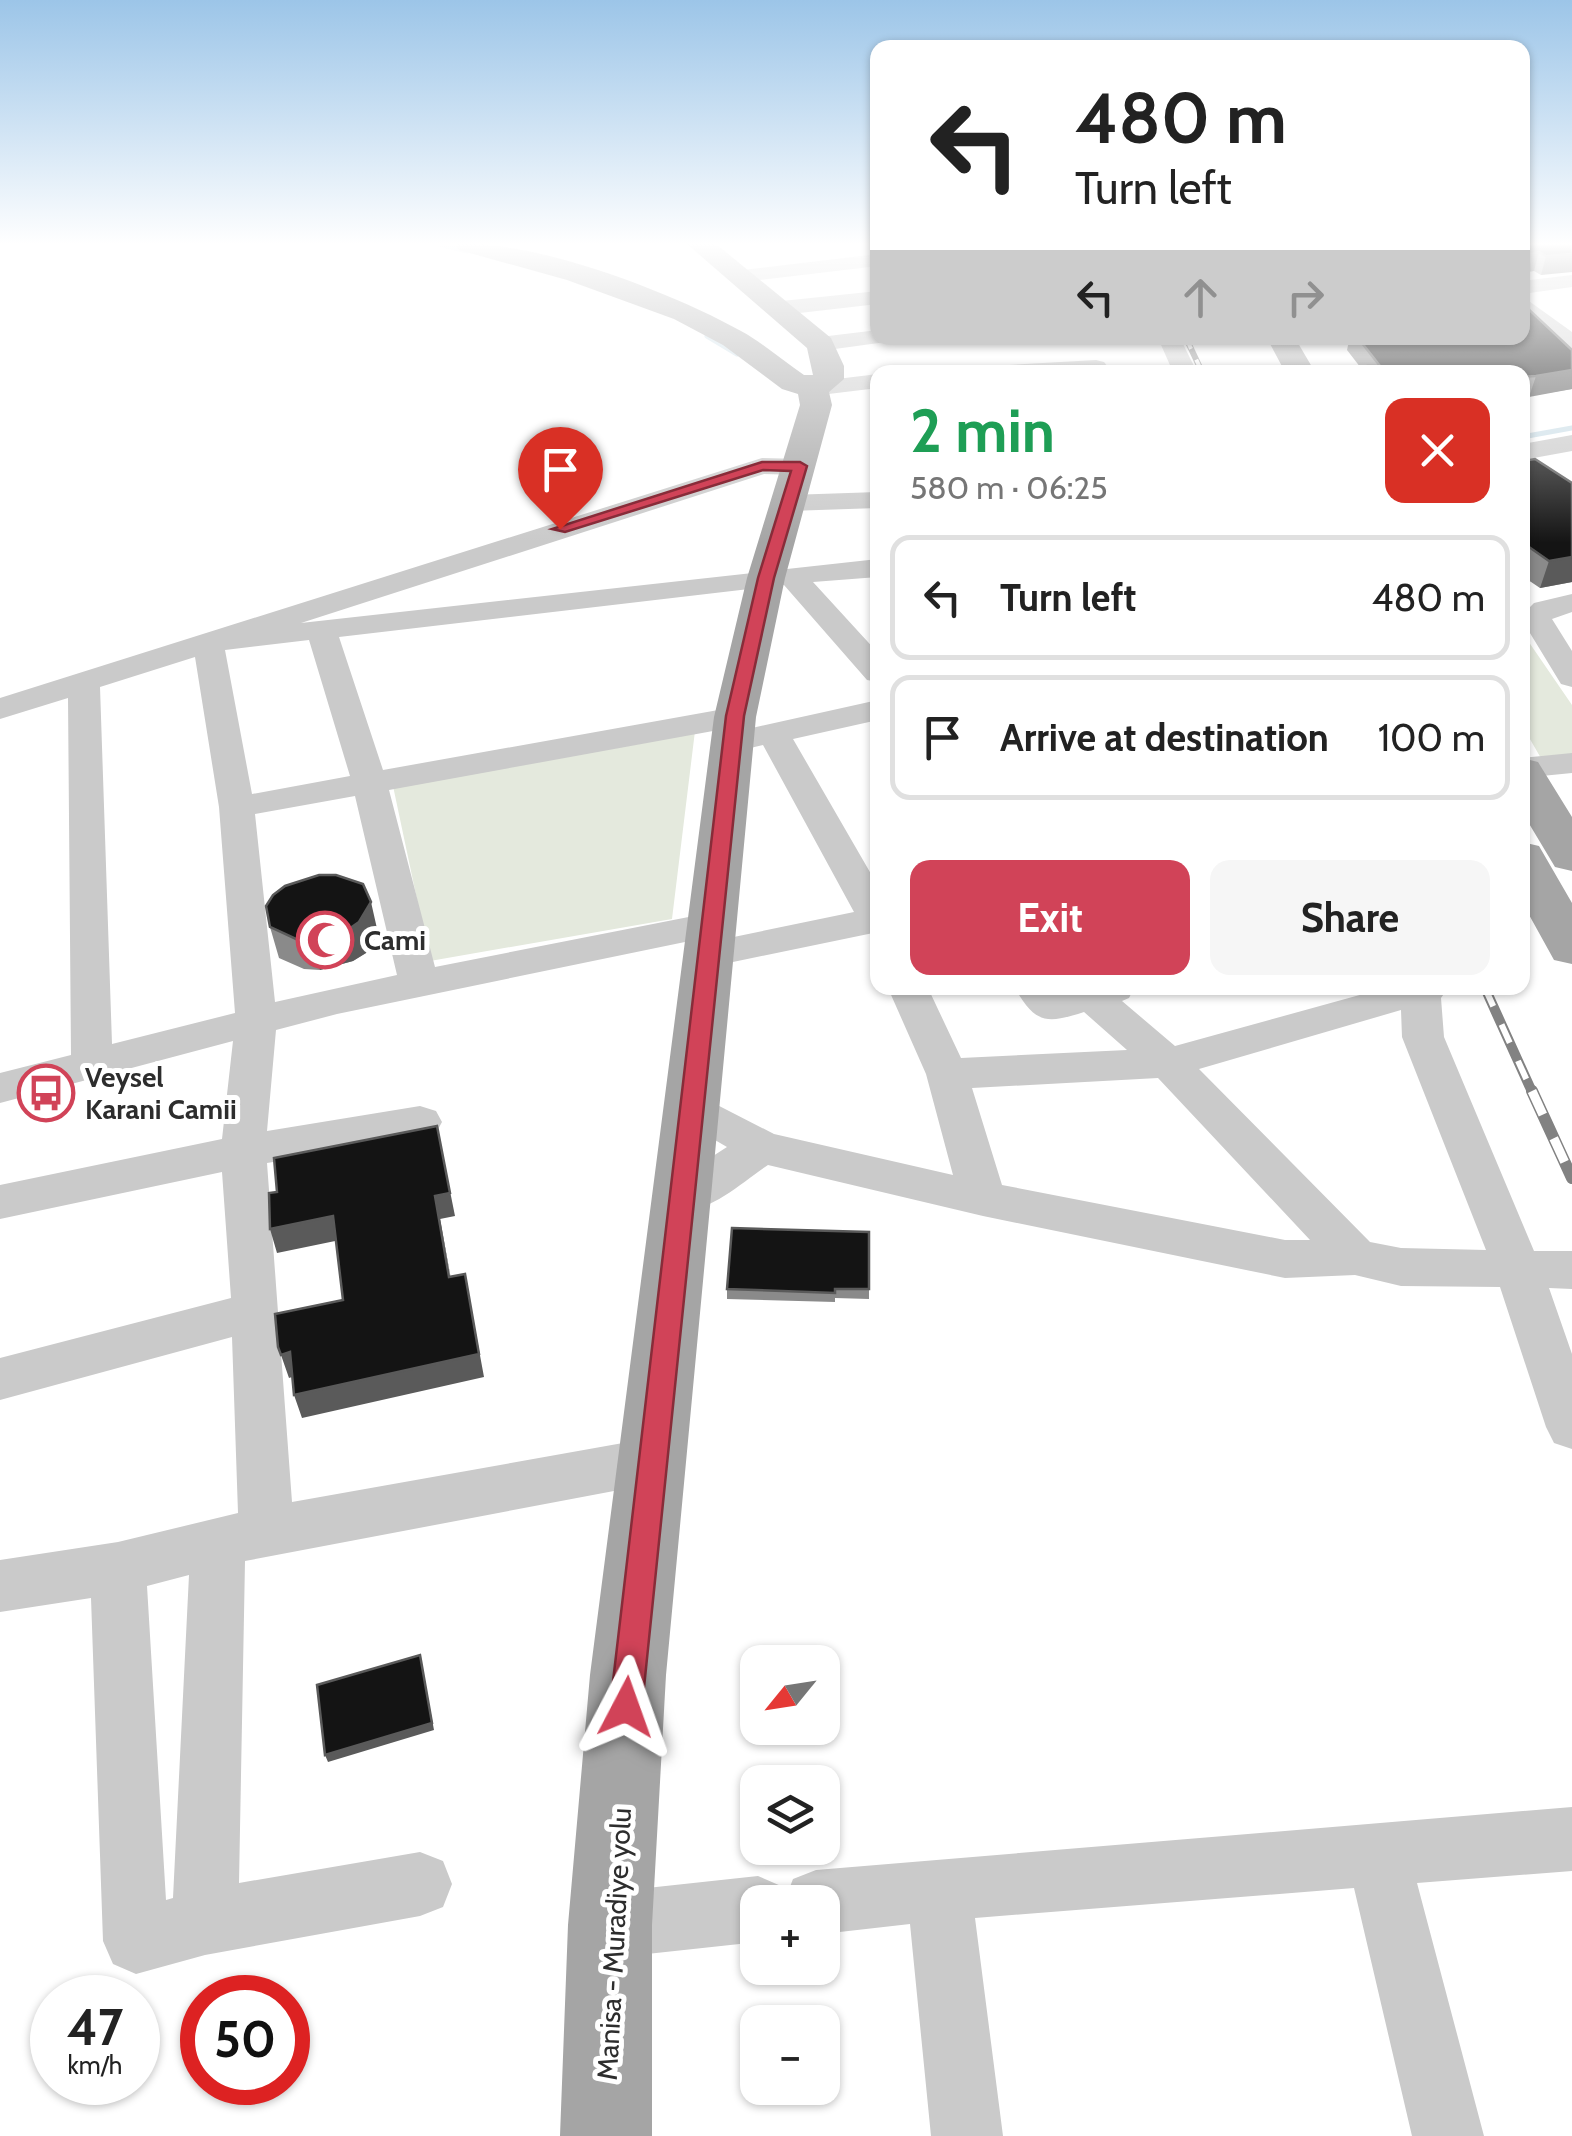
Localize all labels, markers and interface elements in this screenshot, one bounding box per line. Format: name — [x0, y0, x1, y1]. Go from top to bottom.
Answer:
text: 480 m — [1075, 75, 1287, 161]
icon: left — [910, 80, 1040, 210]
text: Turn left — [1075, 161, 1232, 215]
icon: left — [1068, 270, 1123, 325]
icon: ahead — [1173, 270, 1228, 325]
icon: right — [1278, 270, 1333, 325]
text: 2 min — [910, 394, 1055, 467]
button: close — [1385, 398, 1490, 503]
pin — [518, 427, 603, 530]
icon: arrive — [533, 442, 588, 497]
text: 580 m · 06:25 — [910, 468, 1108, 507]
icon: left — [915, 570, 970, 625]
text: Turn left — [1000, 574, 1136, 621]
text: 480 m — [1372, 574, 1485, 621]
icon: arrive — [915, 710, 970, 765]
text: Arrive at destination — [1000, 714, 1329, 761]
text: 100 m — [1378, 714, 1485, 761]
button: Exit — [910, 860, 1190, 975]
button: Share — [1210, 860, 1490, 975]
mosque icon: Cami — [295, 910, 355, 970]
place label: Cami — [364, 923, 426, 957]
place label: Veysel Karani Camii — [85, 1060, 237, 1126]
bus stop icon: Veysel Karani Camii — [16, 1063, 76, 1123]
north arrow — [740, 1645, 840, 1745]
map controls — [740, 1645, 840, 2105]
position arrow — [574, 1655, 678, 1759]
button: layers — [740, 1765, 840, 1865]
street label: Manisa - Muradiye yolu — [590, 1807, 638, 2081]
button: + — [740, 1885, 840, 1985]
speed limit sign: 50 — [180, 1975, 310, 2105]
text: 47 — [67, 1997, 123, 2058]
button: − — [740, 2005, 840, 2105]
text: km/h — [68, 2050, 122, 2080]

